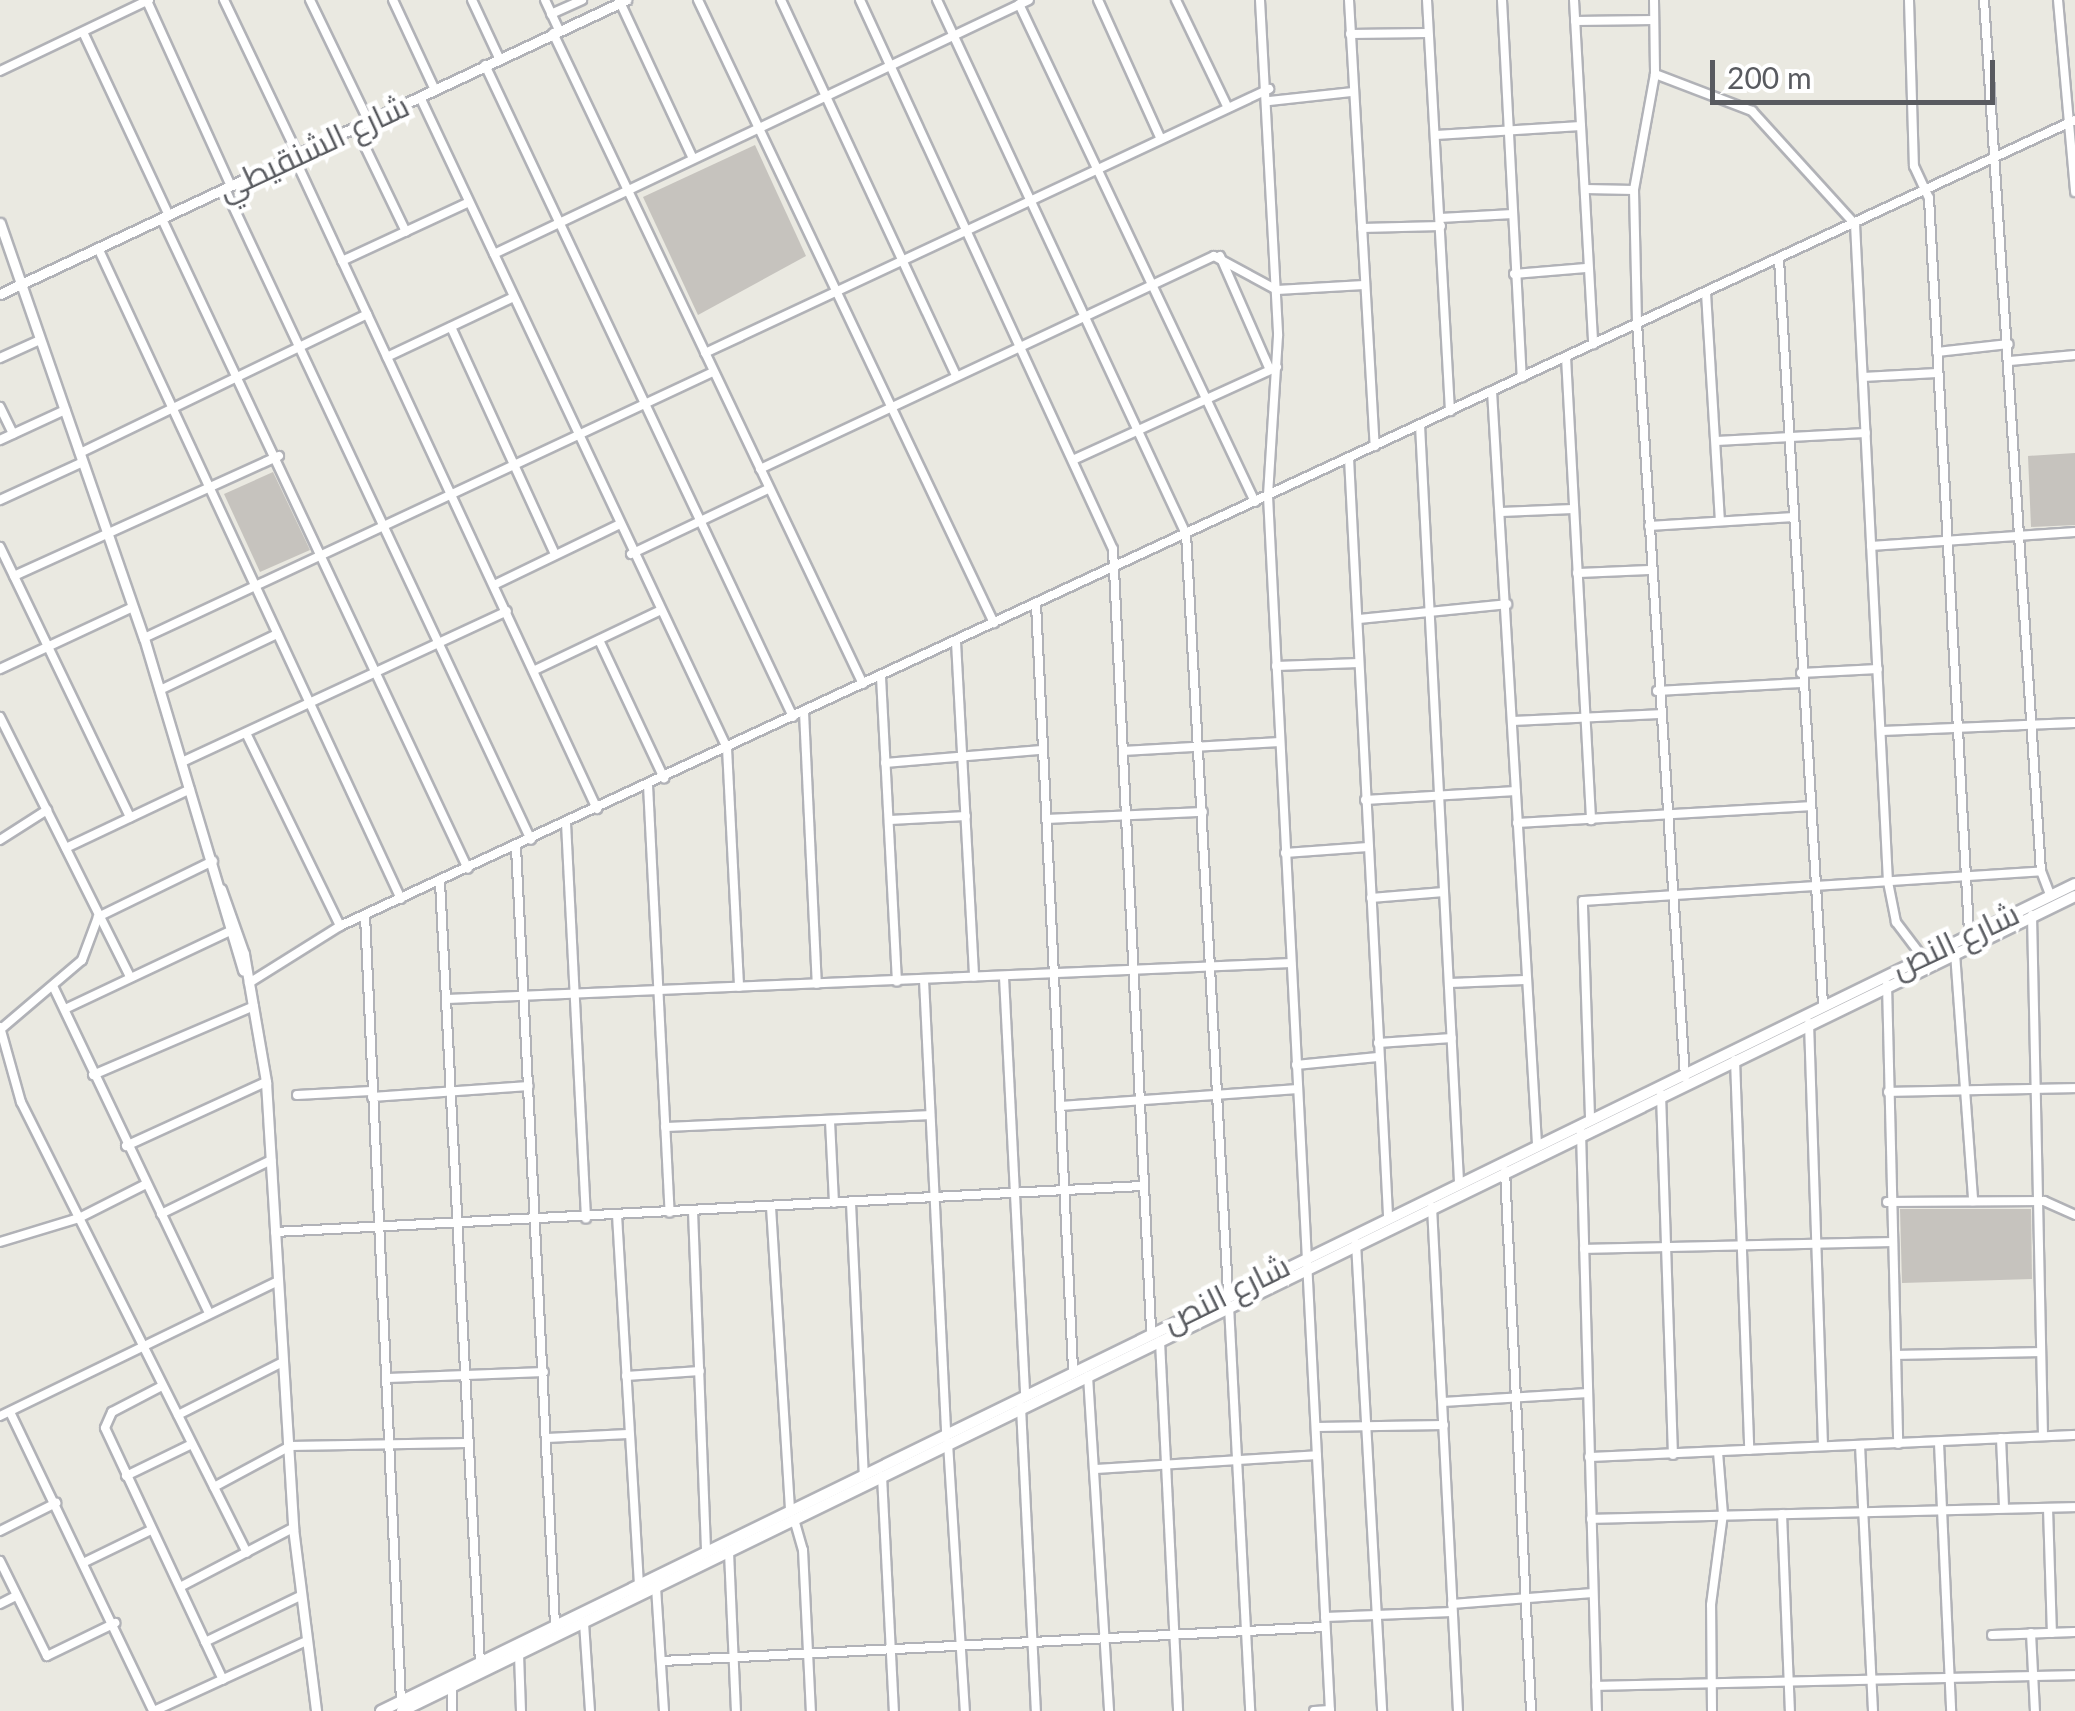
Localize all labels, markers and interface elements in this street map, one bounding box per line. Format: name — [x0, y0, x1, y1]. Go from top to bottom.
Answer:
scale bar — [1715, 40, 2000, 102]
text: 200 m — [1727, 59, 1812, 95]
street label: شارع الشنقيطي — [211, 86, 415, 208]
street label: شارع النص — [1885, 894, 2025, 986]
street label: شارع النص — [1156, 1246, 1296, 1340]

